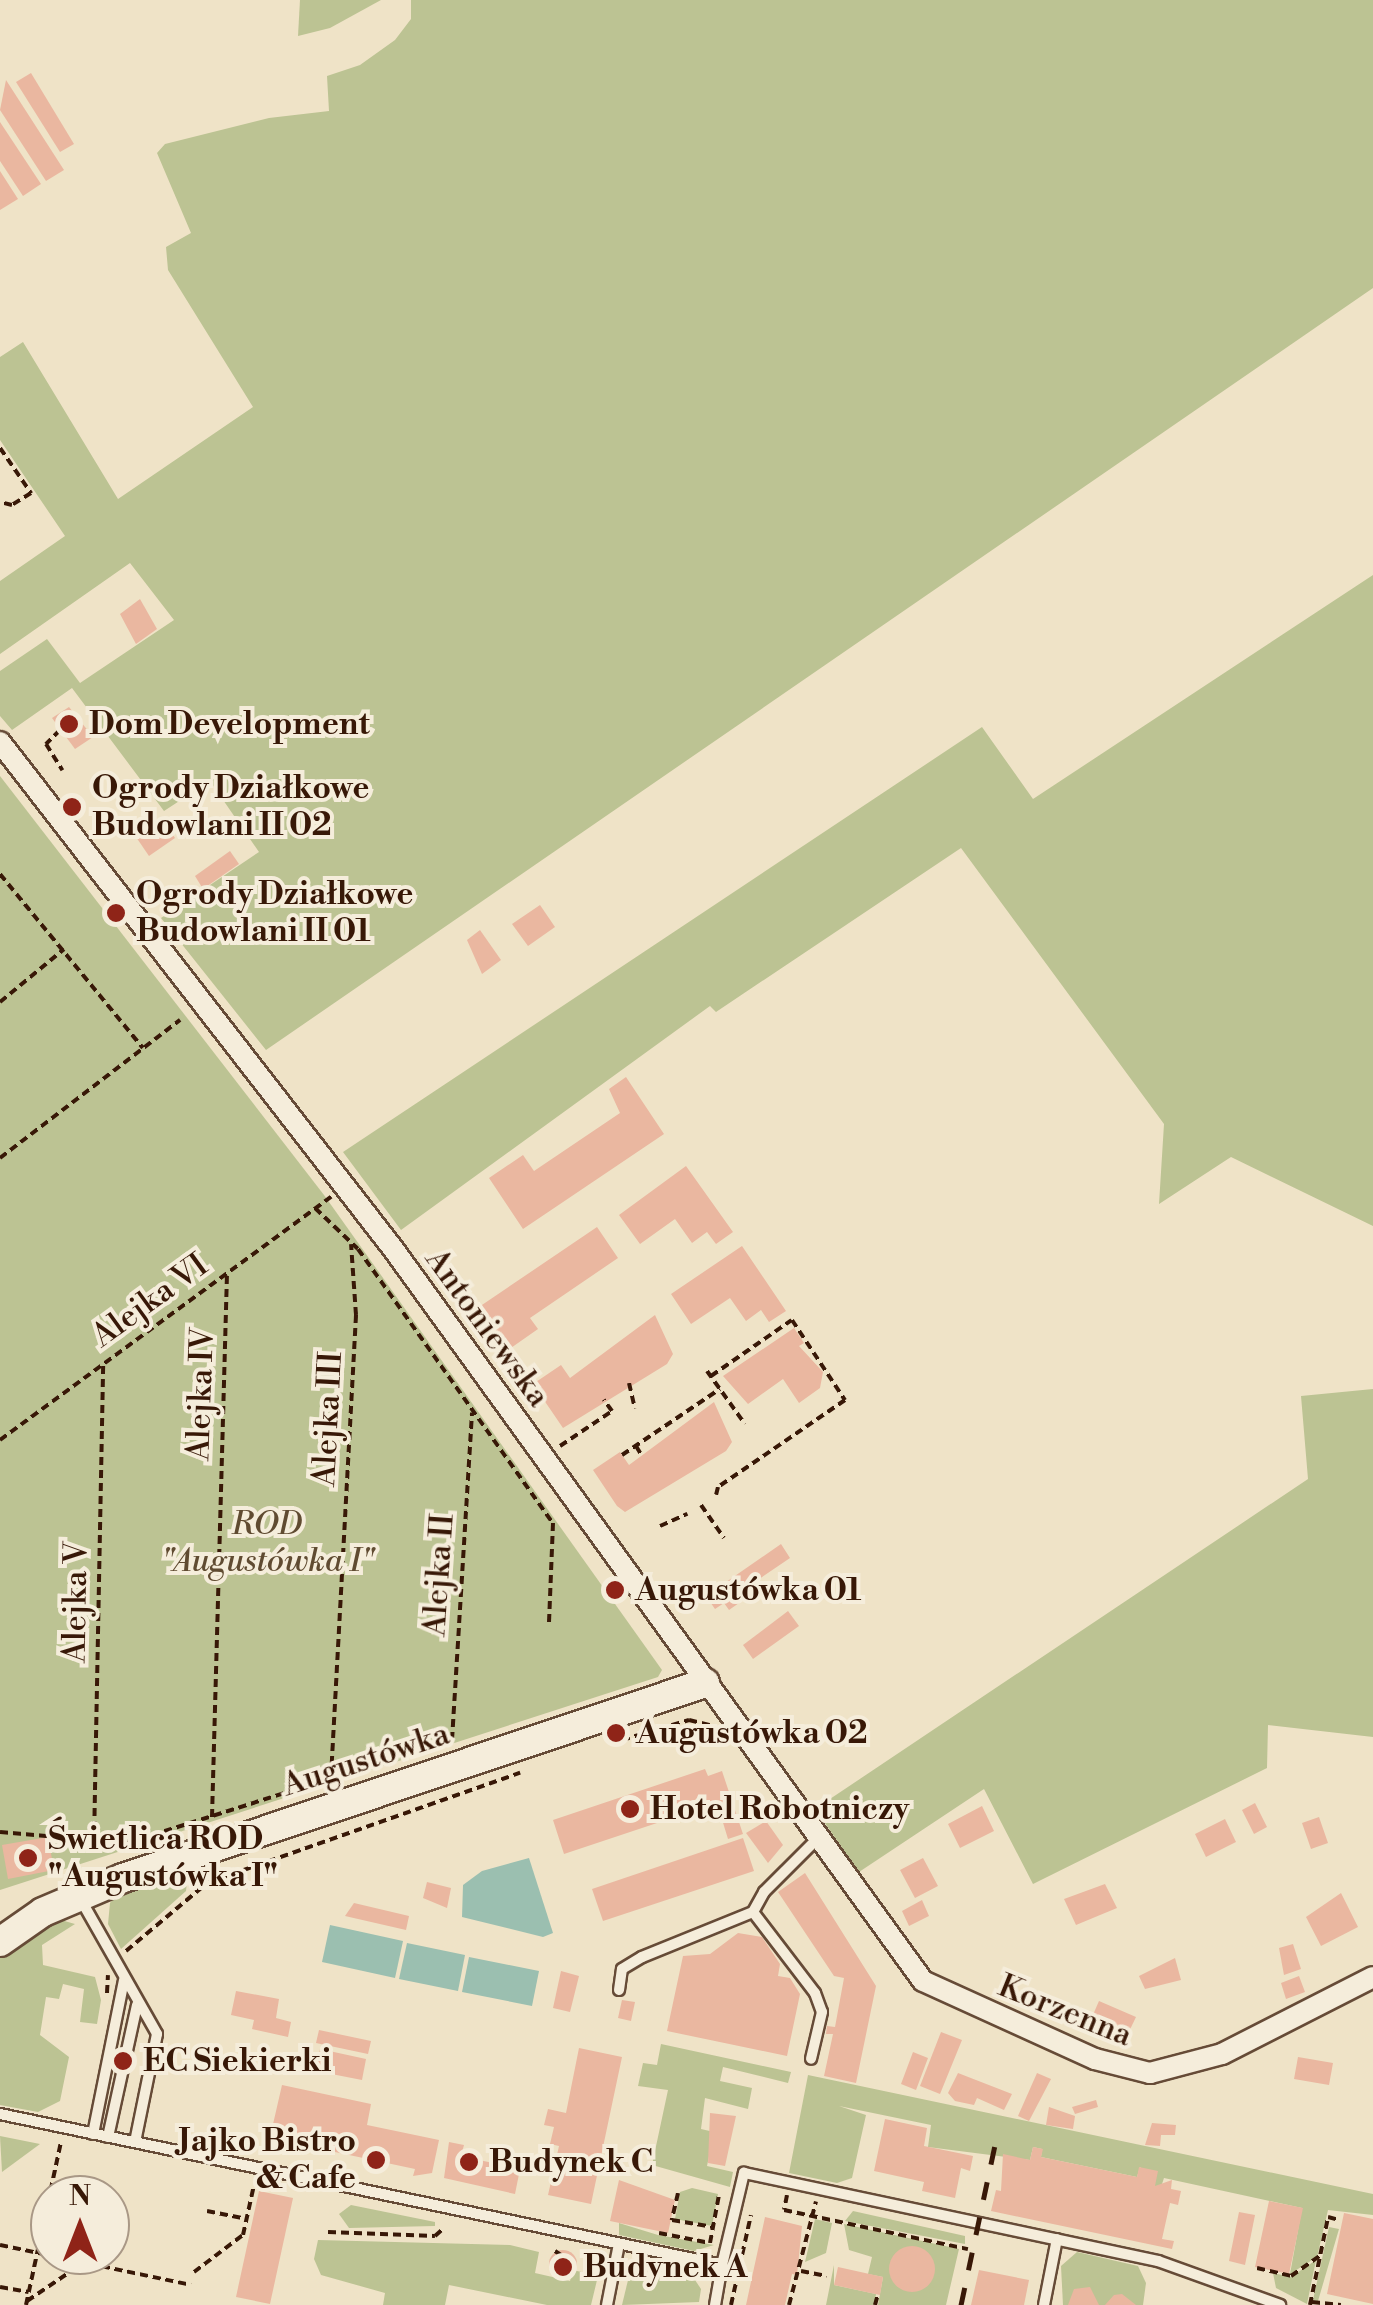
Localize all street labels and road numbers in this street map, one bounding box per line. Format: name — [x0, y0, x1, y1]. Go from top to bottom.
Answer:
street label: Antoniewska — [417, 1241, 557, 1415]
street label: Alejka VI — [85, 1246, 215, 1356]
street label: Alejka IV — [179, 1327, 223, 1461]
street label: Alejka III — [305, 1351, 351, 1487]
street label: Alejka II — [416, 1512, 462, 1638]
street label: Alejka V — [56, 1541, 96, 1663]
street label: Augustówka — [278, 1715, 454, 1805]
street label: Korzenna — [993, 1967, 1137, 2055]

